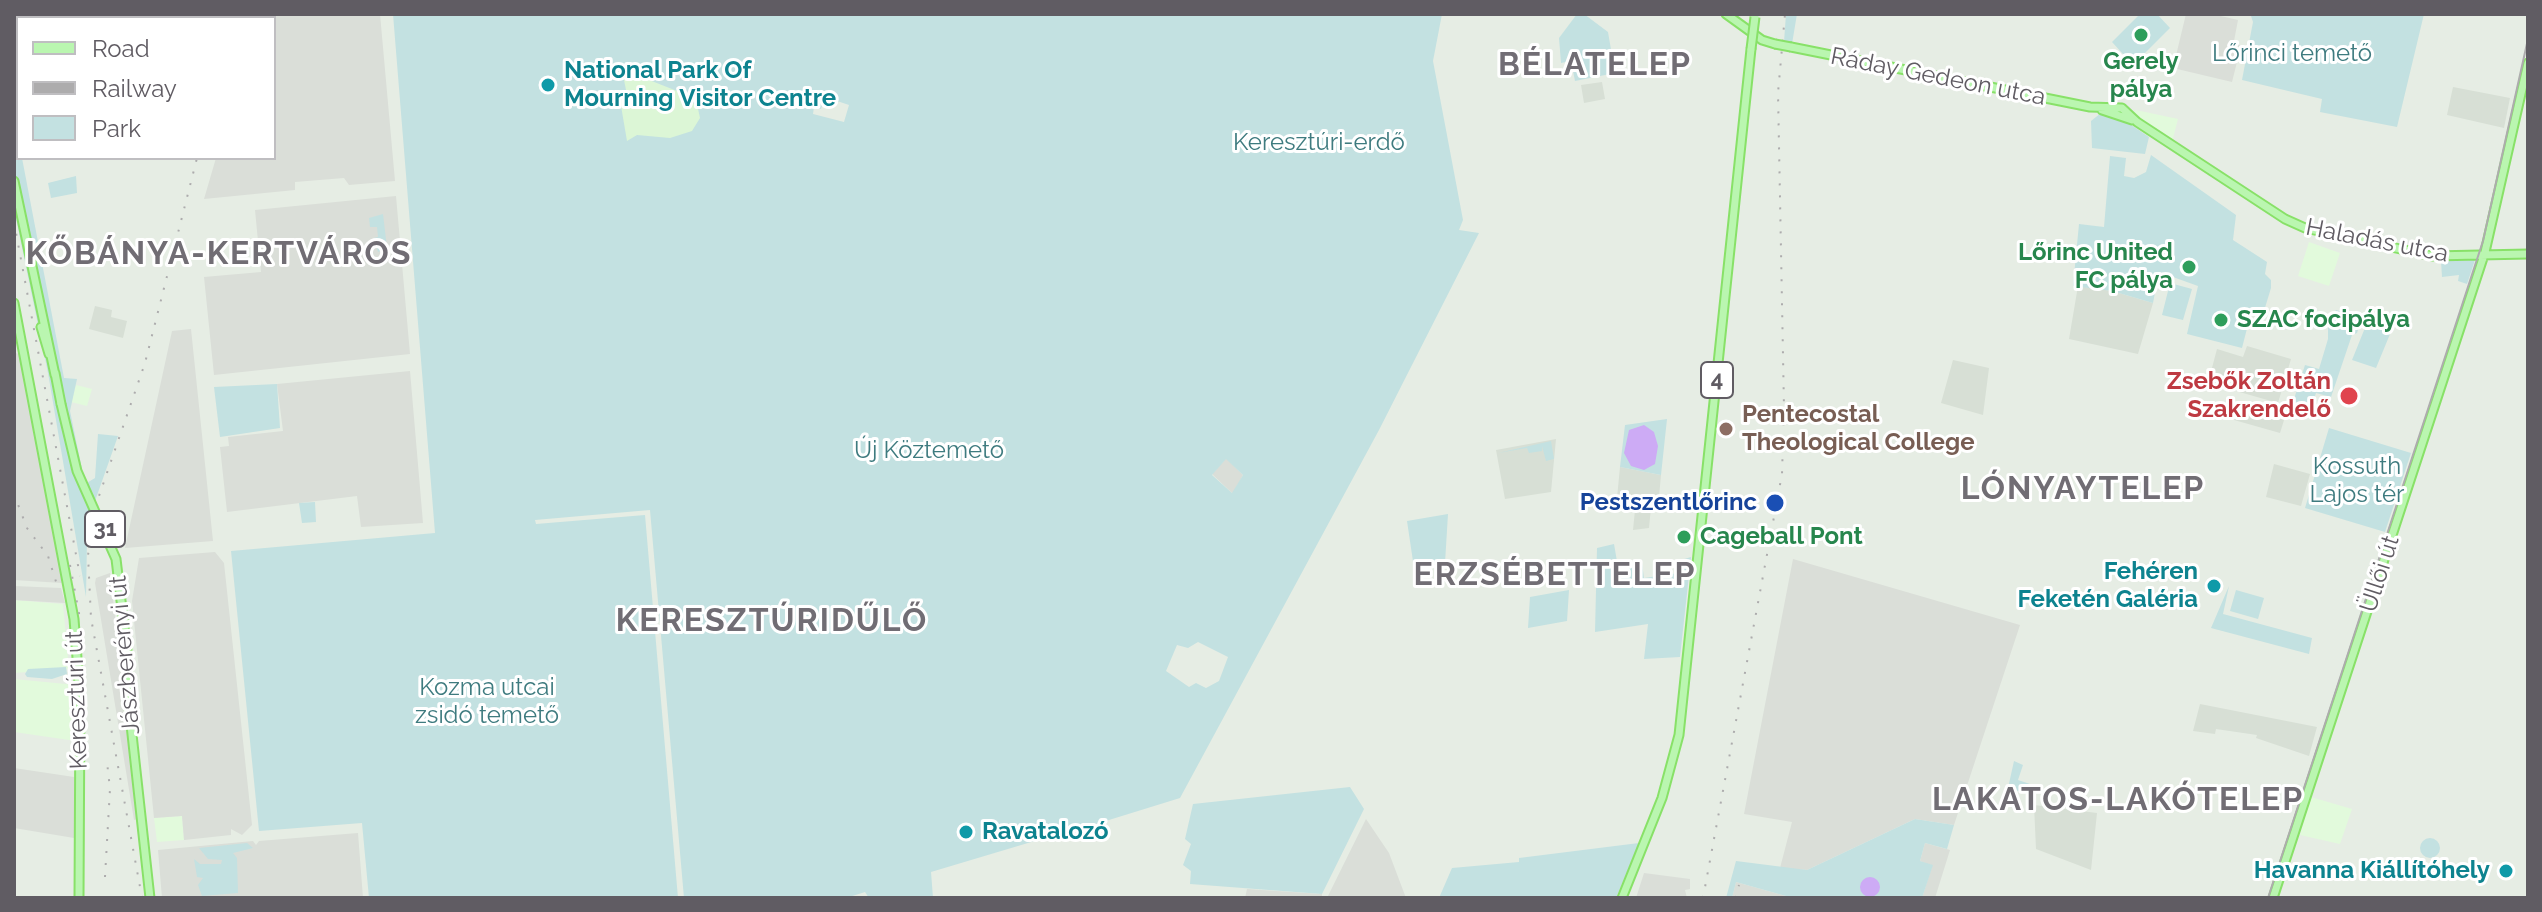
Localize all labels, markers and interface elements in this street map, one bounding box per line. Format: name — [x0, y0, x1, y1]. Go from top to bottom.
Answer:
legend — [16, 16, 276, 160]
marker: Gerely pálya — [2132, 26, 2150, 44]
text: Road — [92, 34, 150, 63]
park label: Lőrinci temető — [2212, 40, 2372, 68]
street label: Ráday Gedeon utca — [1828, 42, 2048, 112]
district label: BÉLATELEP — [1498, 46, 1692, 84]
place label: Gerely pálya — [2103, 48, 2179, 104]
place label: National Park Of Mourning Visitor Centre — [564, 57, 836, 113]
text: Railway — [92, 74, 177, 103]
marker: National Park Of Mourning Visitor Centre — [539, 76, 557, 94]
text: Park — [92, 114, 141, 143]
park label: Keresztúri-erdő — [1233, 129, 1405, 157]
street label: Haladás utca — [2303, 213, 2451, 269]
district label: KŐBÁNYA-KERTVÁROS — [26, 235, 412, 273]
place label: Lőrinc United FC pálya — [2018, 239, 2173, 295]
marker: Lőrinc United FC pálya — [2180, 258, 2198, 276]
place label: SZAC focipálya — [2237, 306, 2410, 334]
marker: SZAC focipálya — [2212, 311, 2230, 329]
road number: 4 — [1701, 362, 1733, 398]
place label: Zsebők Zoltán Szakrendelő — [2167, 368, 2331, 424]
marker: Zsebők Zoltán Szakrendelő — [2338, 385, 2360, 407]
place label: Pentecostal Theological College — [1742, 401, 1975, 457]
marker: Pentecostal Theological College — [1717, 420, 1735, 438]
park label: Új Köztemető — [854, 437, 1004, 465]
park label: Kossuth Lajos tér — [2310, 453, 2404, 509]
district label: LÓNYAYTELEP — [1961, 470, 2205, 508]
place label: Pestszentlőrinc — [1580, 489, 1757, 517]
marker: Pestszentlőrinc — [1764, 492, 1786, 514]
road number: 31 — [85, 511, 125, 547]
place label: Cageball Pont — [1700, 523, 1863, 551]
marker: Cageball Pont — [1675, 528, 1693, 546]
street label: Üllői út — [2354, 532, 2406, 616]
district label: ERZSÉBETTELEP — [1413, 556, 1697, 594]
place label: Fehéren Feketén Galéria — [2018, 558, 2198, 614]
street label: Jászberényi út — [104, 574, 146, 736]
marker: Fehéren Feketén Galéria — [2205, 577, 2223, 595]
district label: KERESZTÚRIDŰLŐ — [616, 602, 928, 640]
street label: Keresztúri út — [60, 630, 94, 770]
park label: Kozma utcai zsidó temető — [415, 674, 559, 730]
district label: LAKATOS-LAKÓTELEP — [1932, 781, 2304, 819]
place label: Ravatalozó — [982, 818, 1109, 846]
marker: Ravatalozó — [957, 823, 975, 841]
place label: Havanna Kiállítóhely — [2254, 857, 2490, 885]
marker: Havanna Kiállítóhely — [2497, 862, 2515, 880]

